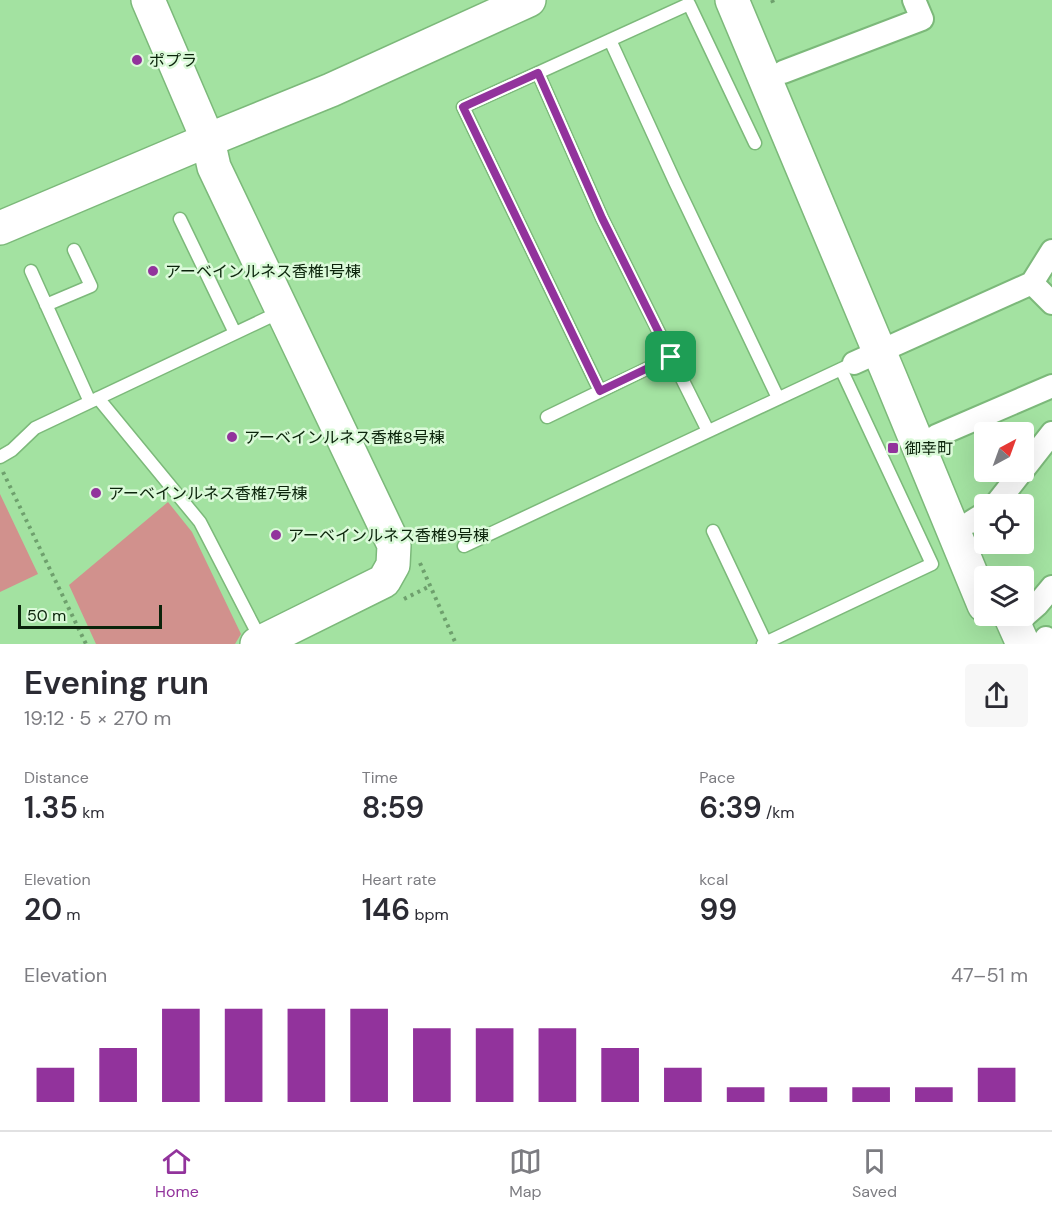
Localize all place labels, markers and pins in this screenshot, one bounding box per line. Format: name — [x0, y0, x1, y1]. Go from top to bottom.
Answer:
place label: ポプラ — [149, 50, 197, 71]
marker: ポプラ — [130, 53, 144, 67]
place label: アーベインルネス香椎1号棟 — [165, 261, 361, 282]
marker: アーベインルネス香椎1号棟 — [146, 264, 160, 278]
pin — [645, 331, 696, 382]
place label: アーベインルネス香椎8号棟 — [244, 427, 445, 448]
marker: アーベインルネス香椎8号棟 — [225, 430, 239, 444]
place label: 御幸町 — [905, 438, 953, 459]
marker: 御幸町 — [886, 441, 900, 455]
place label: アーベインルネス香椎7号棟 — [108, 483, 308, 504]
marker: アーベインルネス香椎7号棟 — [89, 486, 103, 500]
place label: アーベインルネス香椎9号棟 — [288, 525, 489, 546]
marker: アーベインルネス香椎9号棟 — [269, 528, 283, 542]

